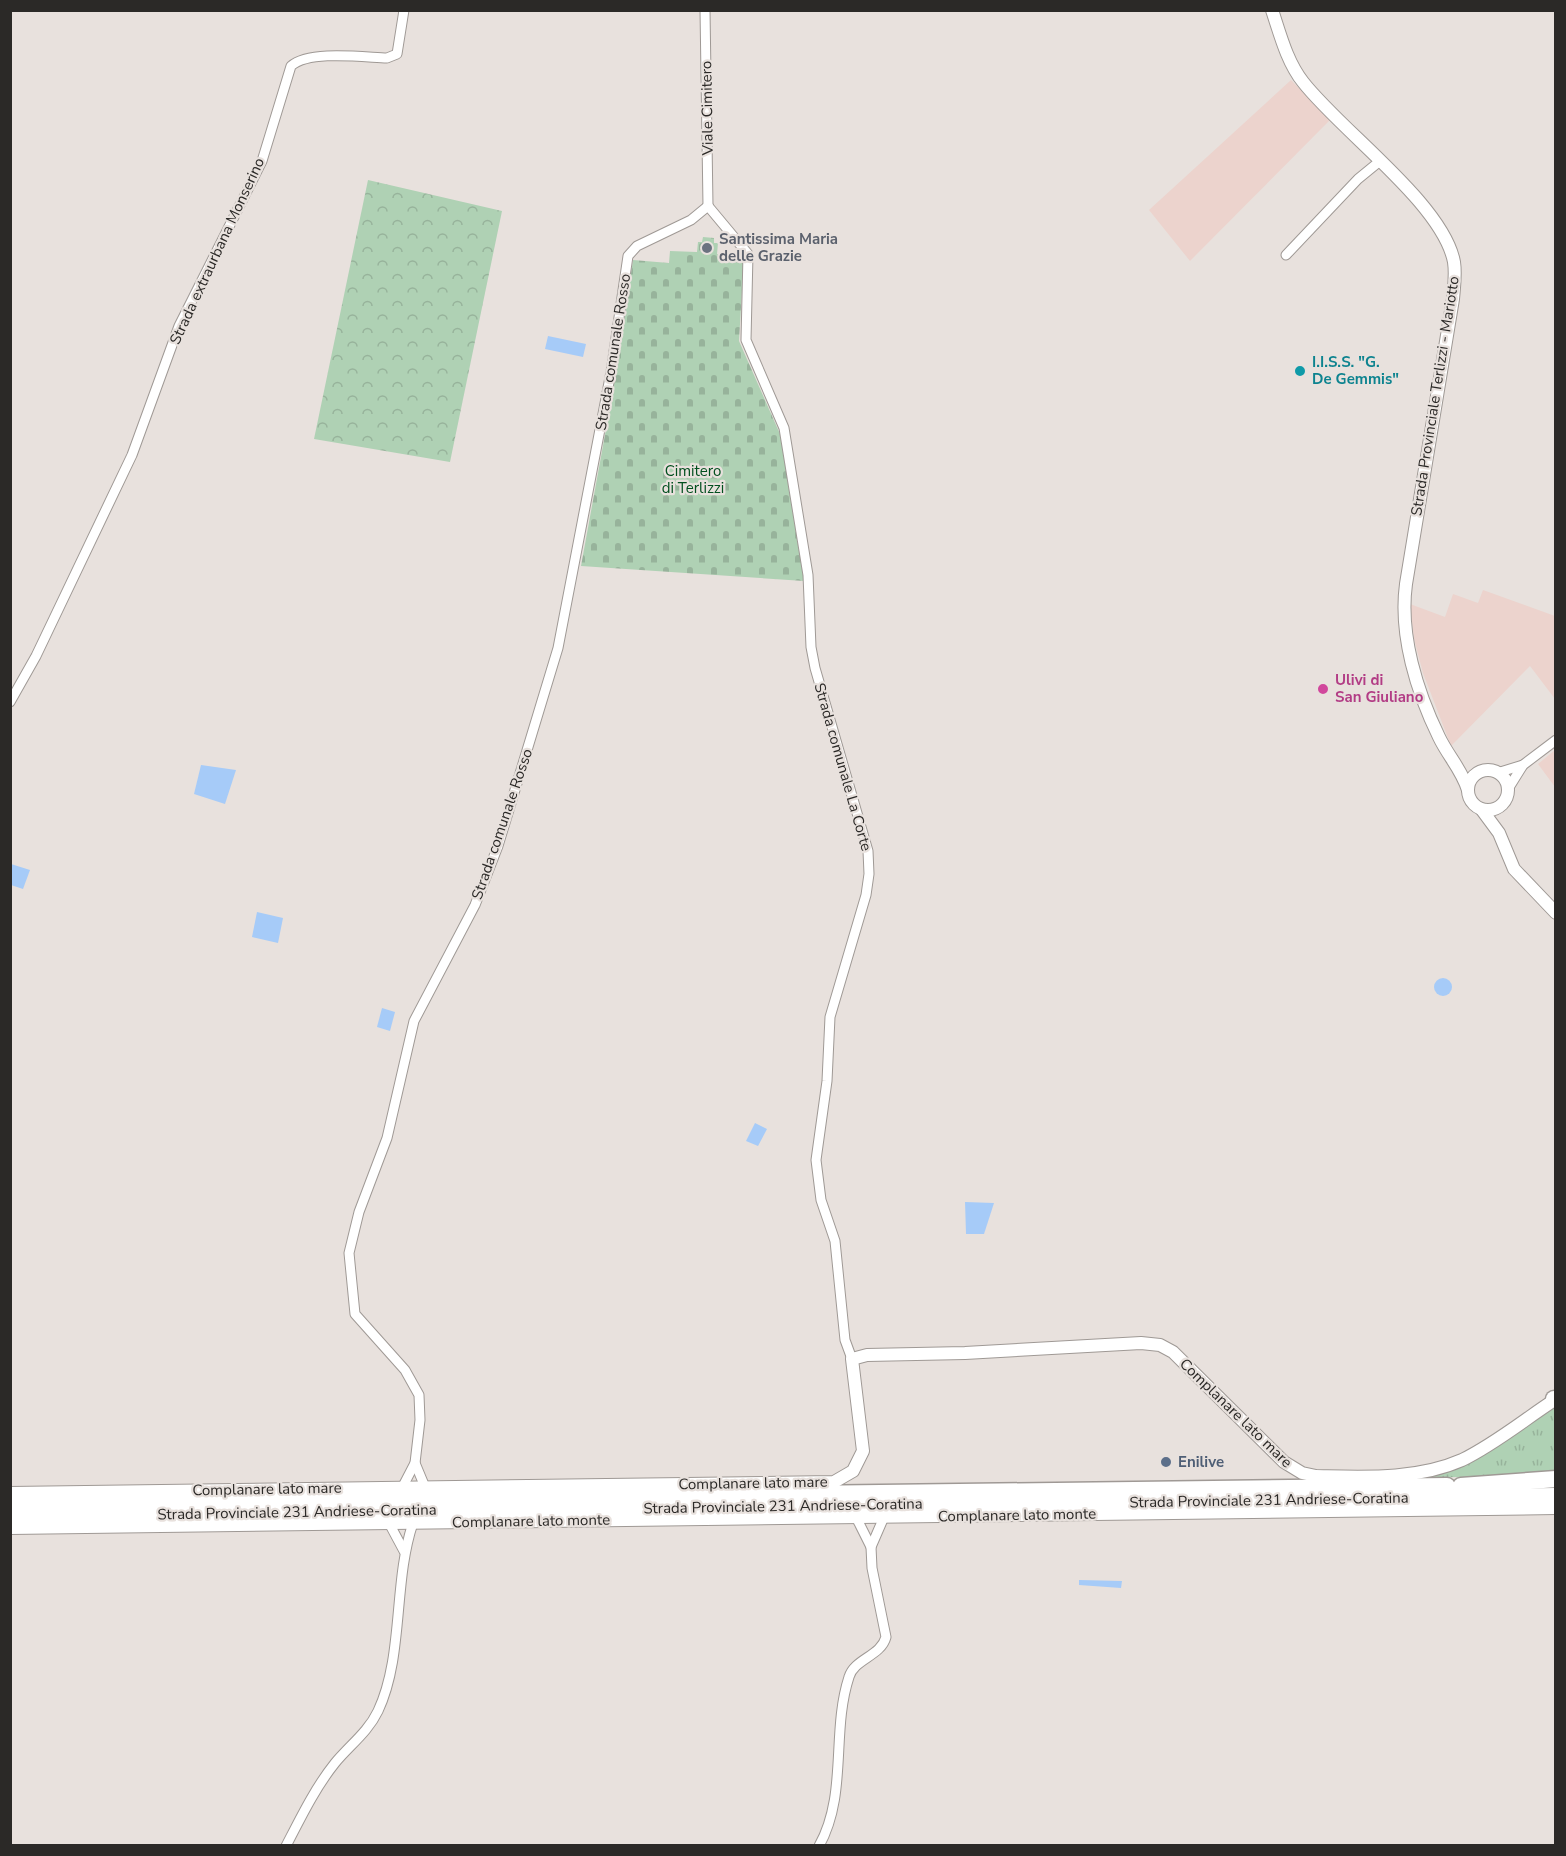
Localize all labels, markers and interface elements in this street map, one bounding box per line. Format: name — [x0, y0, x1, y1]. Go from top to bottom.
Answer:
street label: Viale Cimitero — [696, 61, 718, 156]
street label: Strada extraurbana Monserino — [165, 154, 269, 348]
place label: Santissima Maria delle Grazie — [719, 229, 838, 266]
marker: Santissima Maria delle Grazie — [700, 241, 714, 255]
street label: Strada comunale Rosso — [591, 272, 635, 432]
street label: Strada Provinciale Terlizzi - Mariotto — [1406, 275, 1464, 517]
place label: I.I.S.S. "G. De Gemmis" — [1312, 352, 1399, 389]
marker: I.I.S.S. "G. De Gemmis" — [1293, 364, 1307, 378]
park label: Cimitero di Terlizzi — [662, 461, 724, 498]
place label: Ulivi di San Giuliano — [1335, 670, 1424, 707]
street label: Strada comunale La Corte — [809, 681, 877, 853]
marker: Ulivi di San Giuliano — [1316, 682, 1330, 696]
street label: Strada comunale Rosso — [467, 746, 537, 902]
street label: Complanare lato mare — [1175, 1354, 1297, 1472]
place label: Enilive — [1178, 1452, 1224, 1472]
marker: Enilive — [1159, 1455, 1173, 1469]
street label: Complanare lato mare — [678, 1472, 828, 1494]
street label: Complanare lato mare — [192, 1478, 342, 1500]
street label: Strada Provinciale 231 Andriese-Coratina — [1129, 1488, 1409, 1512]
street label: Strada Provinciale 231 Andriese-Coratina — [643, 1494, 923, 1518]
street label: Strada Provinciale 231 Andriese-Coratina — [157, 1500, 437, 1524]
street label: Complanare lato monte — [938, 1504, 1096, 1526]
street label: Complanare lato monte — [452, 1510, 610, 1532]

